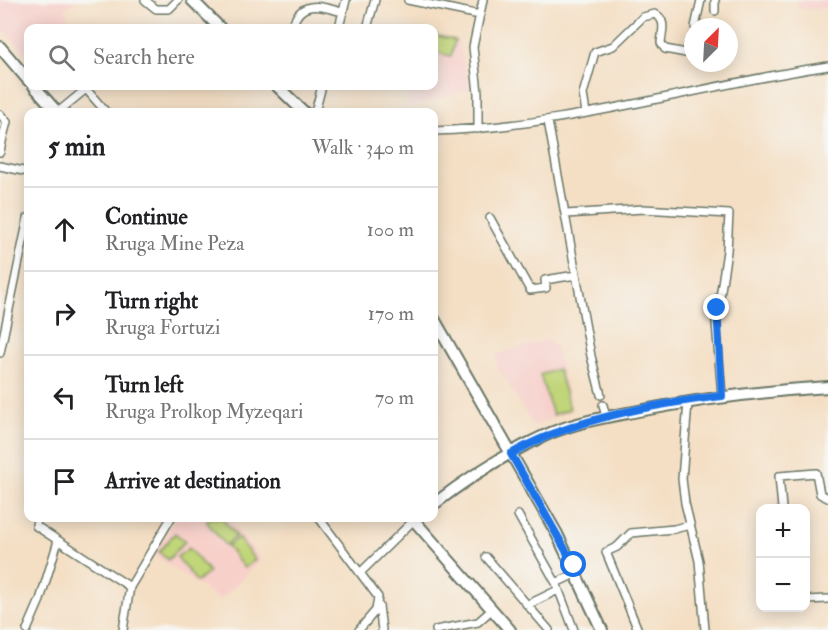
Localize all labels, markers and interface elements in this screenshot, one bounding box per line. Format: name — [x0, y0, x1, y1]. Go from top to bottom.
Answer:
north arrow — [684, 18, 738, 72]
search box — [24, 24, 438, 90]
icon: search — [45, 41, 78, 74]
text: Search here — [93, 43, 195, 71]
text: 5 min — [48, 131, 105, 163]
text: Walk · 340 m — [312, 135, 414, 160]
text: Continue — [105, 203, 188, 231]
icon: ahead — [48, 213, 81, 246]
text: 100 m — [367, 217, 414, 242]
text: Rruga Mine Peza — [105, 231, 244, 256]
text: Turn right — [105, 287, 198, 315]
route end — [703, 294, 729, 320]
icon: right — [48, 297, 81, 330]
text: 170 m — [368, 301, 414, 326]
text: Rruga Fortuzi — [105, 315, 220, 340]
text: Turn left — [105, 371, 184, 399]
icon: left — [48, 381, 81, 414]
text: 70 m — [375, 385, 414, 410]
text: Rruga Prolkop Myzeqari — [105, 399, 303, 424]
icon: arrive — [48, 465, 81, 498]
text: Arrive at destination — [105, 467, 281, 495]
map controls — [756, 504, 810, 612]
button: + — [756, 504, 810, 558]
route start — [560, 551, 586, 577]
button: − — [756, 558, 810, 612]

